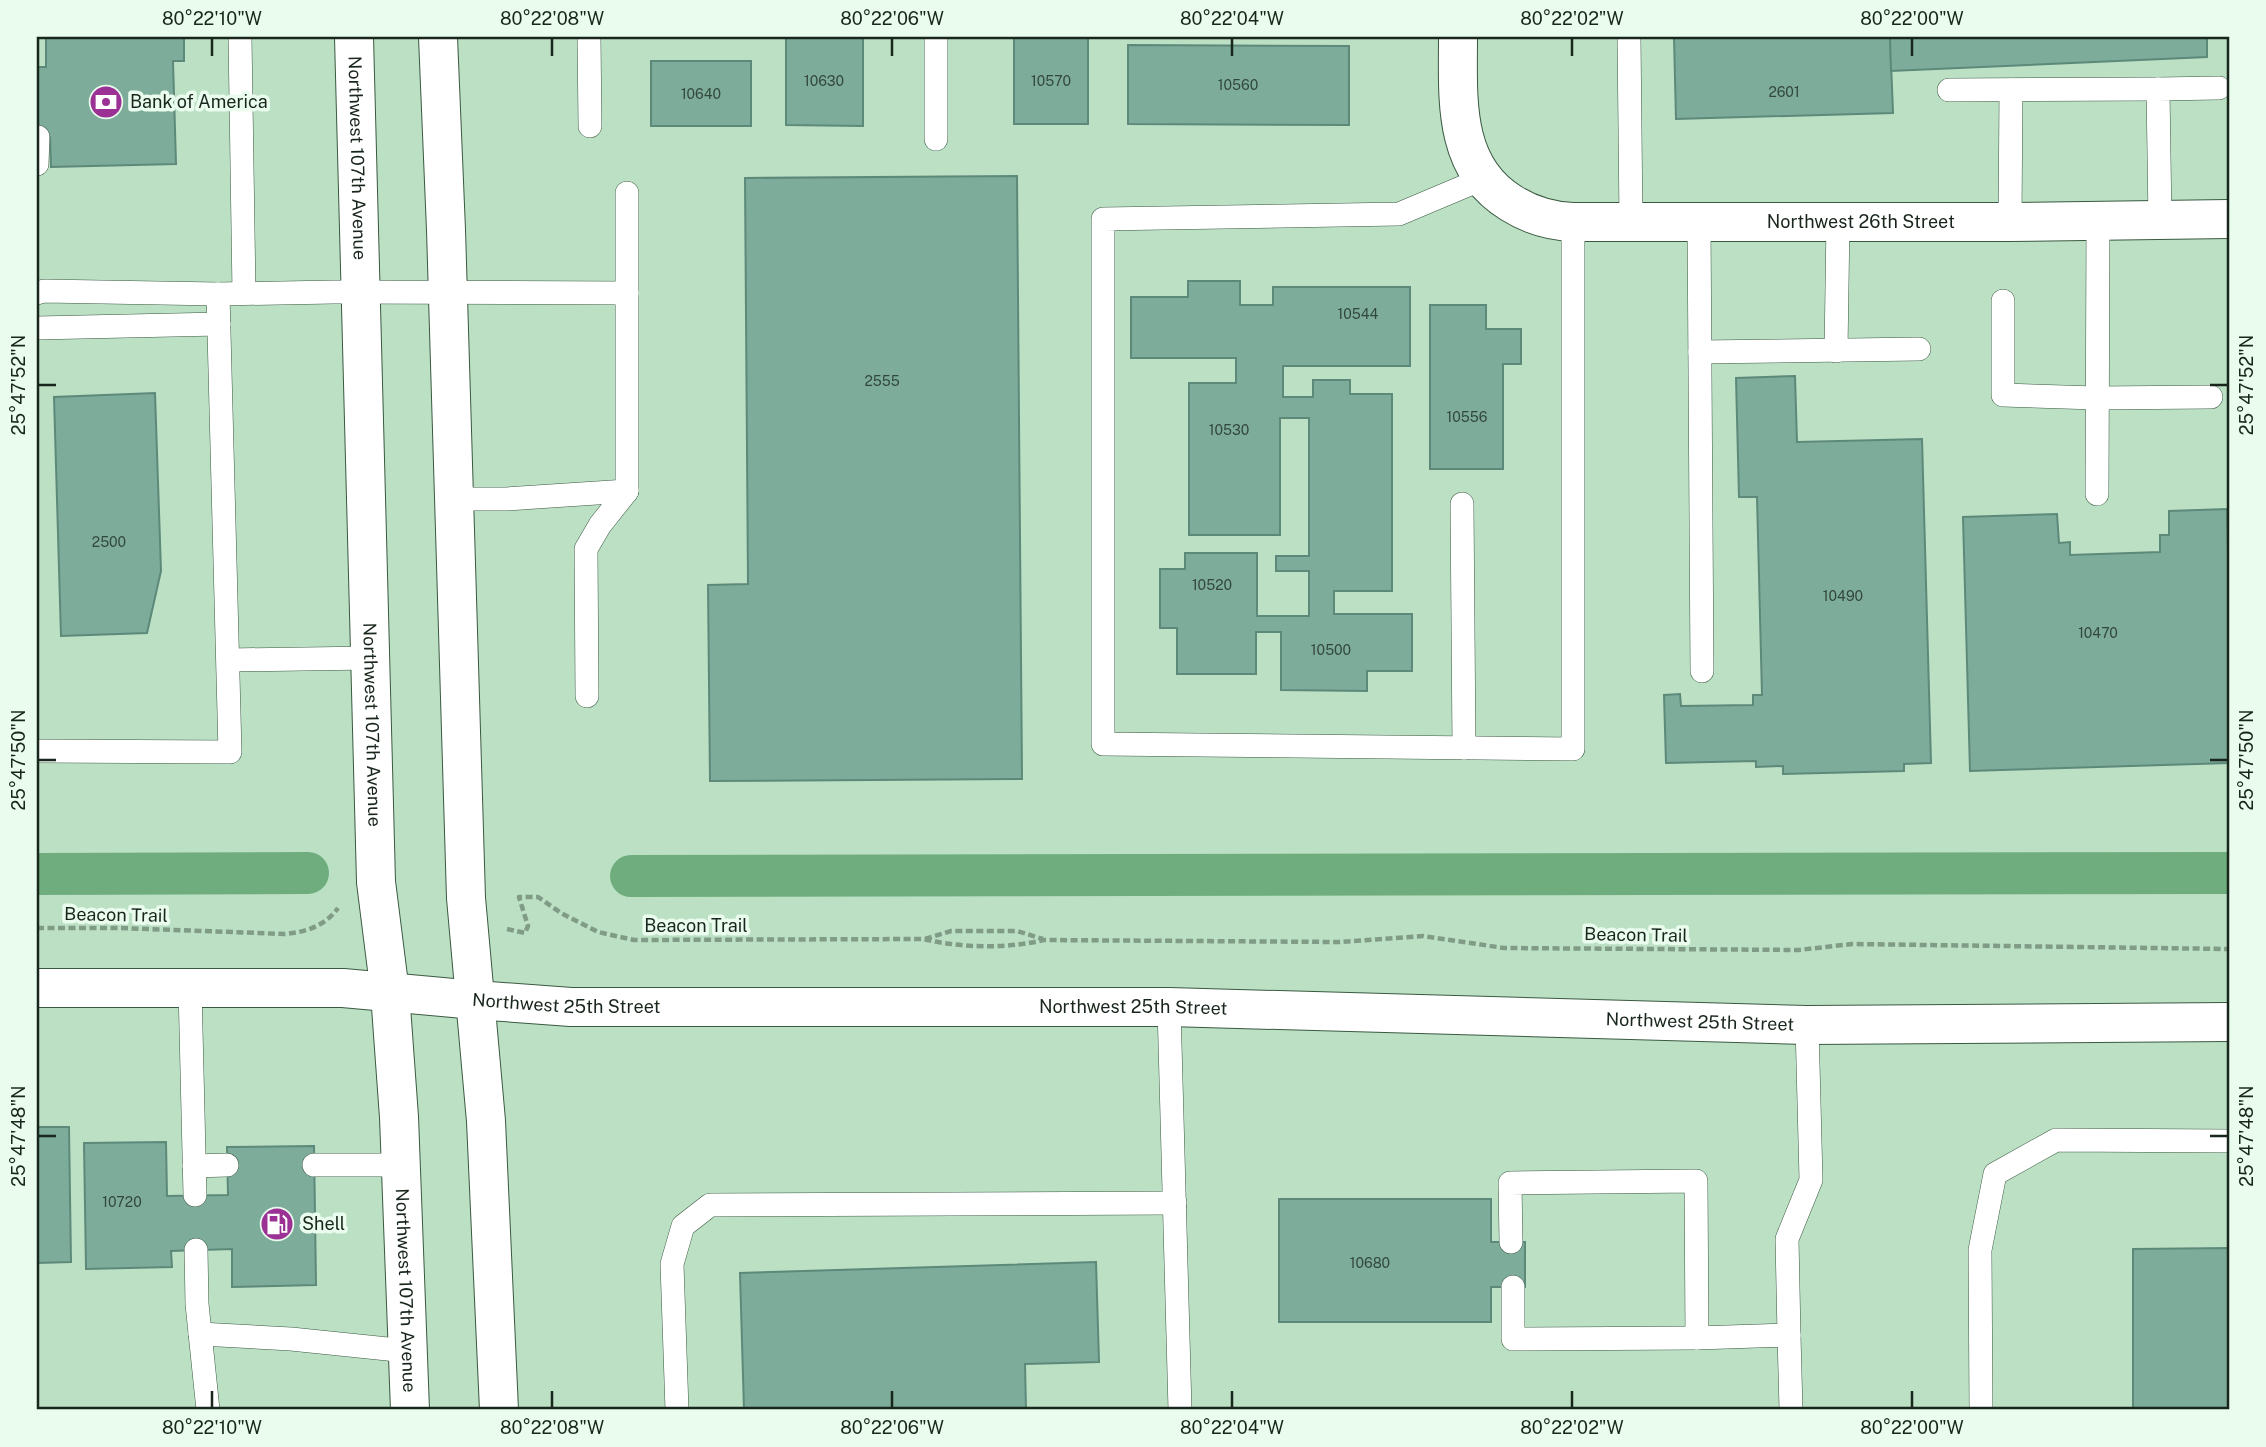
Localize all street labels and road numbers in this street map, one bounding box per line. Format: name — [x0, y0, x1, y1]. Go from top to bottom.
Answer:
street label: Northwest 107th Avenue — [344, 56, 371, 260]
street label: Northwest 26th Street — [1767, 211, 1955, 232]
street label: Northwest 107th Avenue — [359, 622, 386, 827]
street label: Beacon Trail — [64, 903, 168, 926]
street label: Beacon Trail — [644, 915, 748, 936]
street label: Beacon Trail — [1584, 923, 1688, 946]
street label: Northwest 25th Street — [471, 989, 660, 1017]
street label: Northwest 25th Street — [1039, 996, 1228, 1019]
street label: Northwest 25th Street — [1606, 1008, 1795, 1035]
street label: Northwest 107th Avenue — [392, 1188, 420, 1393]

